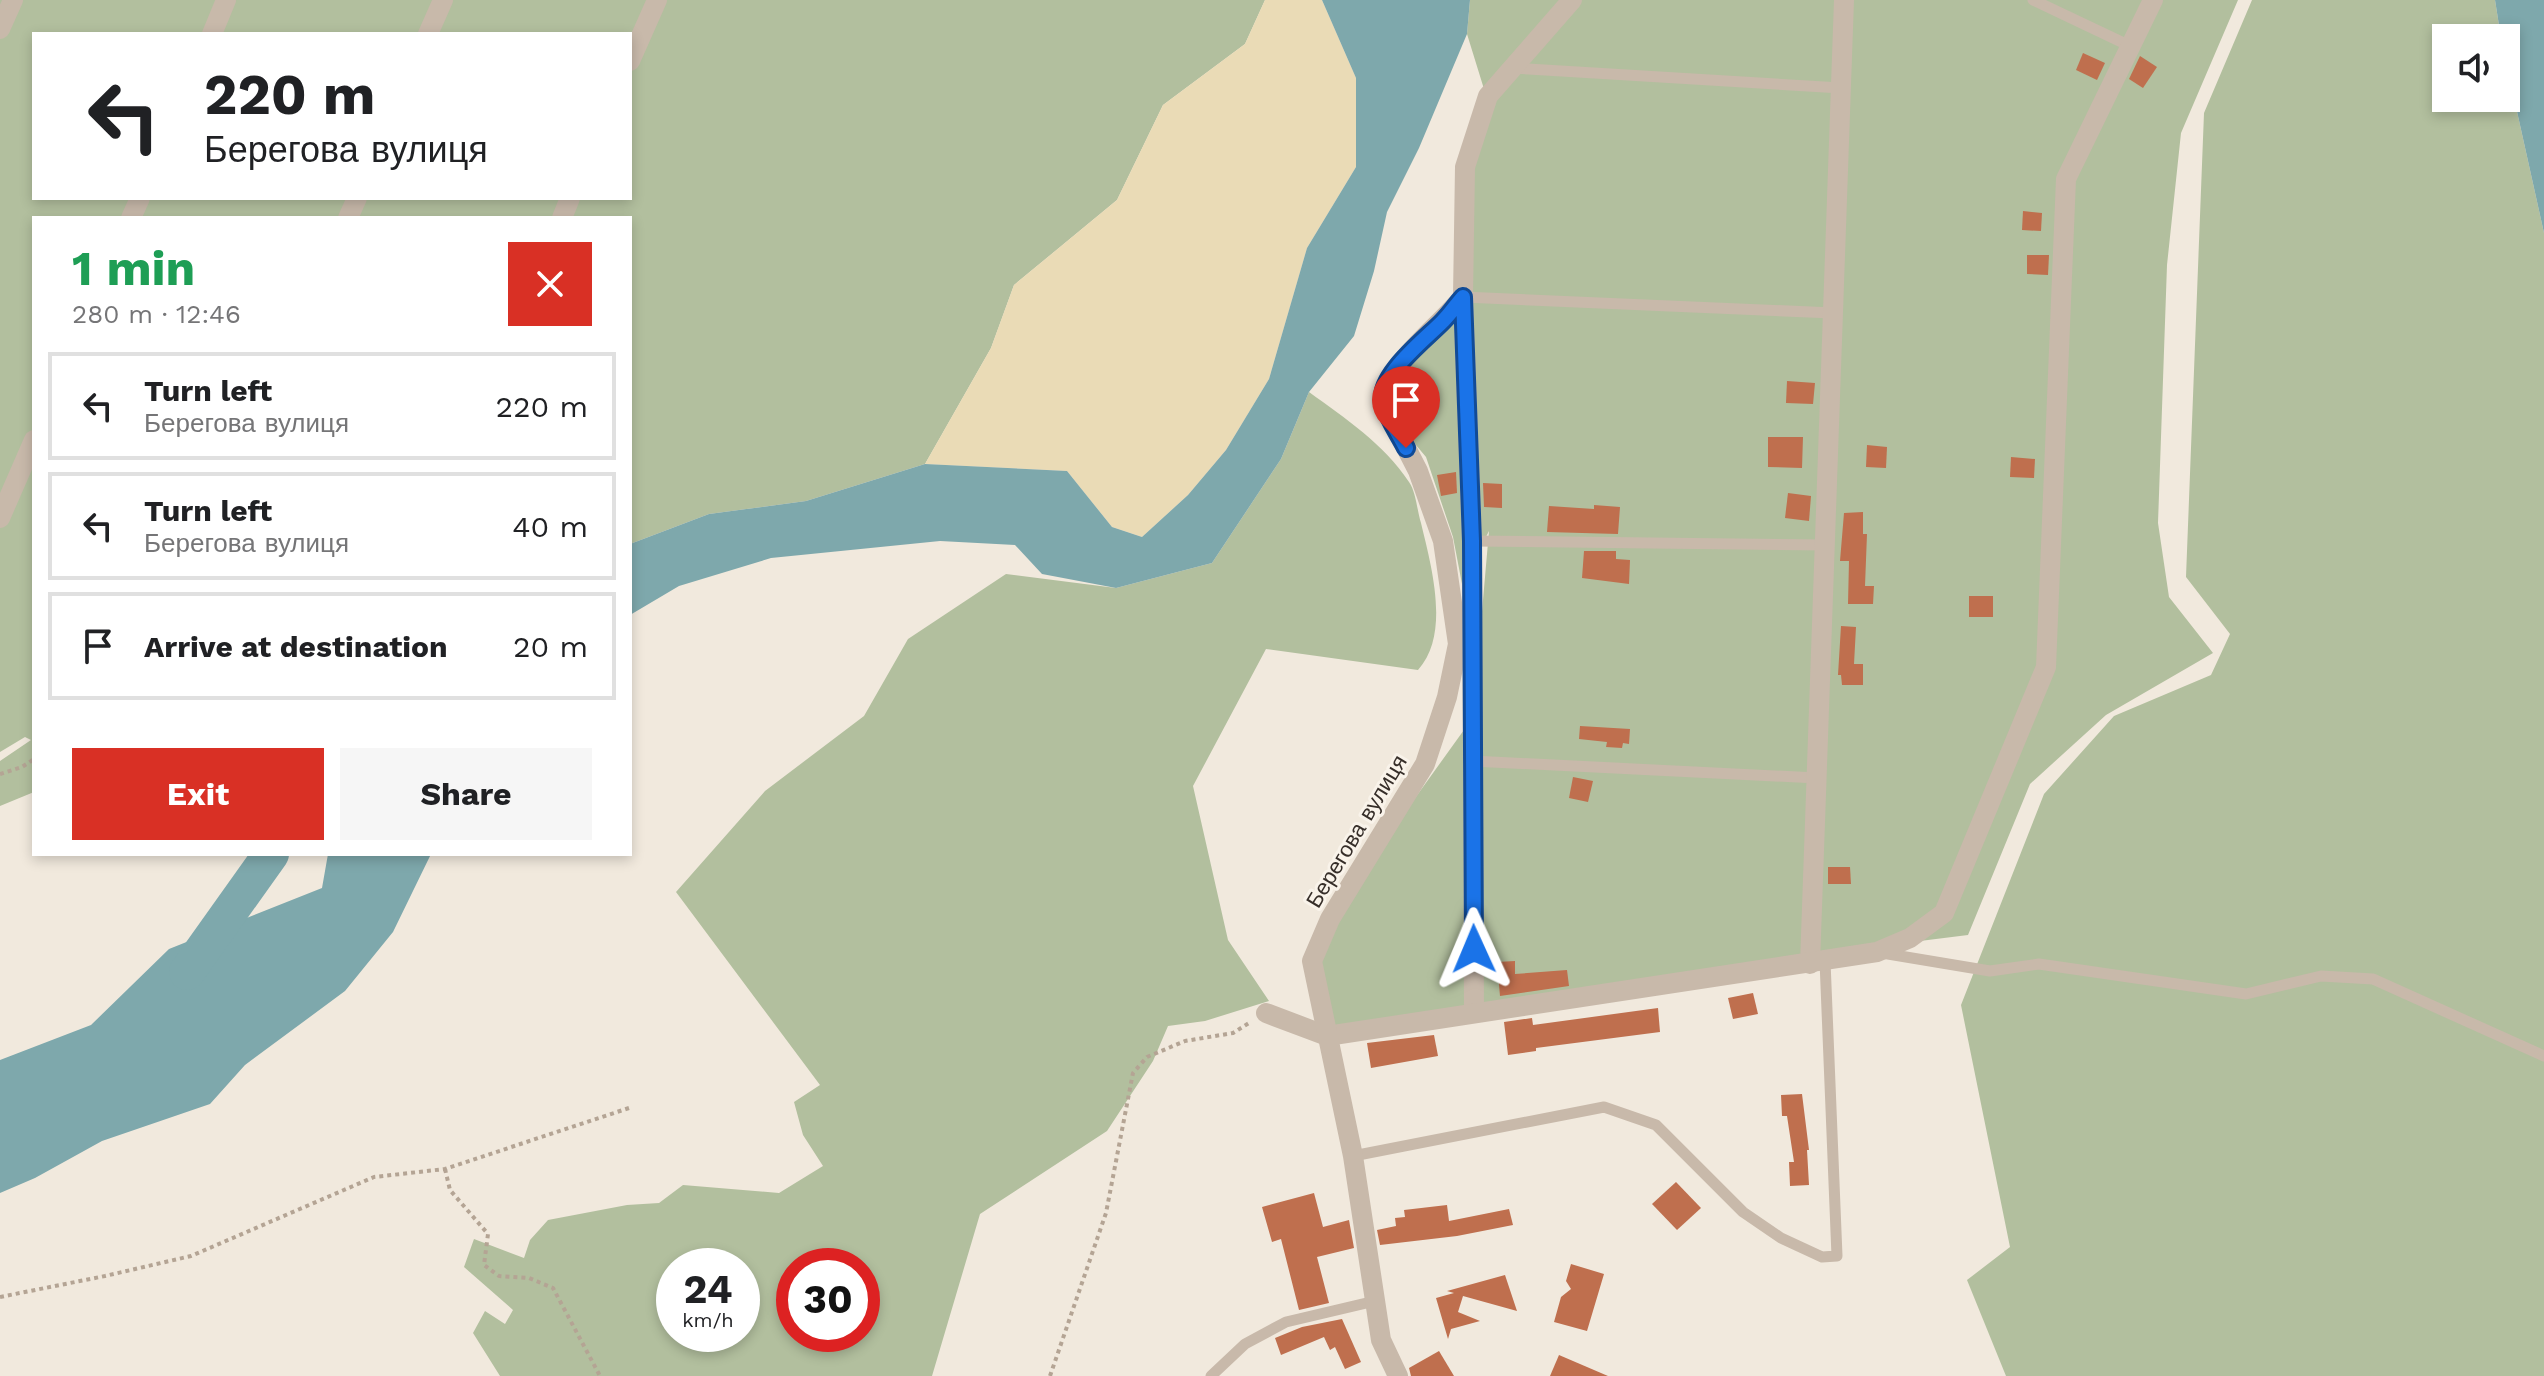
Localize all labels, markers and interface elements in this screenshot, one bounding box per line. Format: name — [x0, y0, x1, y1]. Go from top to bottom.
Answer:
map controls — [2432, 24, 2520, 112]
button: sound — [2432, 24, 2520, 112]
text: 220 m — [204, 62, 376, 128]
icon: left — [72, 64, 176, 168]
text: Берегова вулиця — [204, 129, 488, 171]
text: 1 min — [72, 240, 195, 297]
button: close — [508, 242, 592, 326]
text: 280 m · 12:46 — [72, 299, 241, 329]
pin — [1372, 366, 1440, 448]
text: Turn left — [144, 373, 272, 408]
icon: arrive — [1384, 378, 1428, 422]
icon: left — [76, 384, 120, 428]
text: 220 m — [496, 389, 588, 424]
text: Берегова вулиця — [144, 408, 349, 438]
text: Turn left — [144, 493, 272, 528]
icon: left — [76, 504, 120, 548]
text: 40 m — [512, 509, 588, 544]
text: Берегова вулиця — [144, 528, 349, 558]
icon: arrive — [76, 624, 120, 668]
text: Arrive at destination — [144, 629, 448, 664]
text: 20 m — [513, 629, 588, 664]
button: Exit — [72, 748, 324, 840]
button: Share — [340, 748, 592, 840]
street label: Берегова вулиця — [1301, 750, 1412, 912]
position arrow — [1432, 907, 1516, 991]
speed limit sign: 30 — [776, 1248, 880, 1352]
text: 24 — [683, 1266, 733, 1313]
text: km/h — [682, 1308, 734, 1332]

